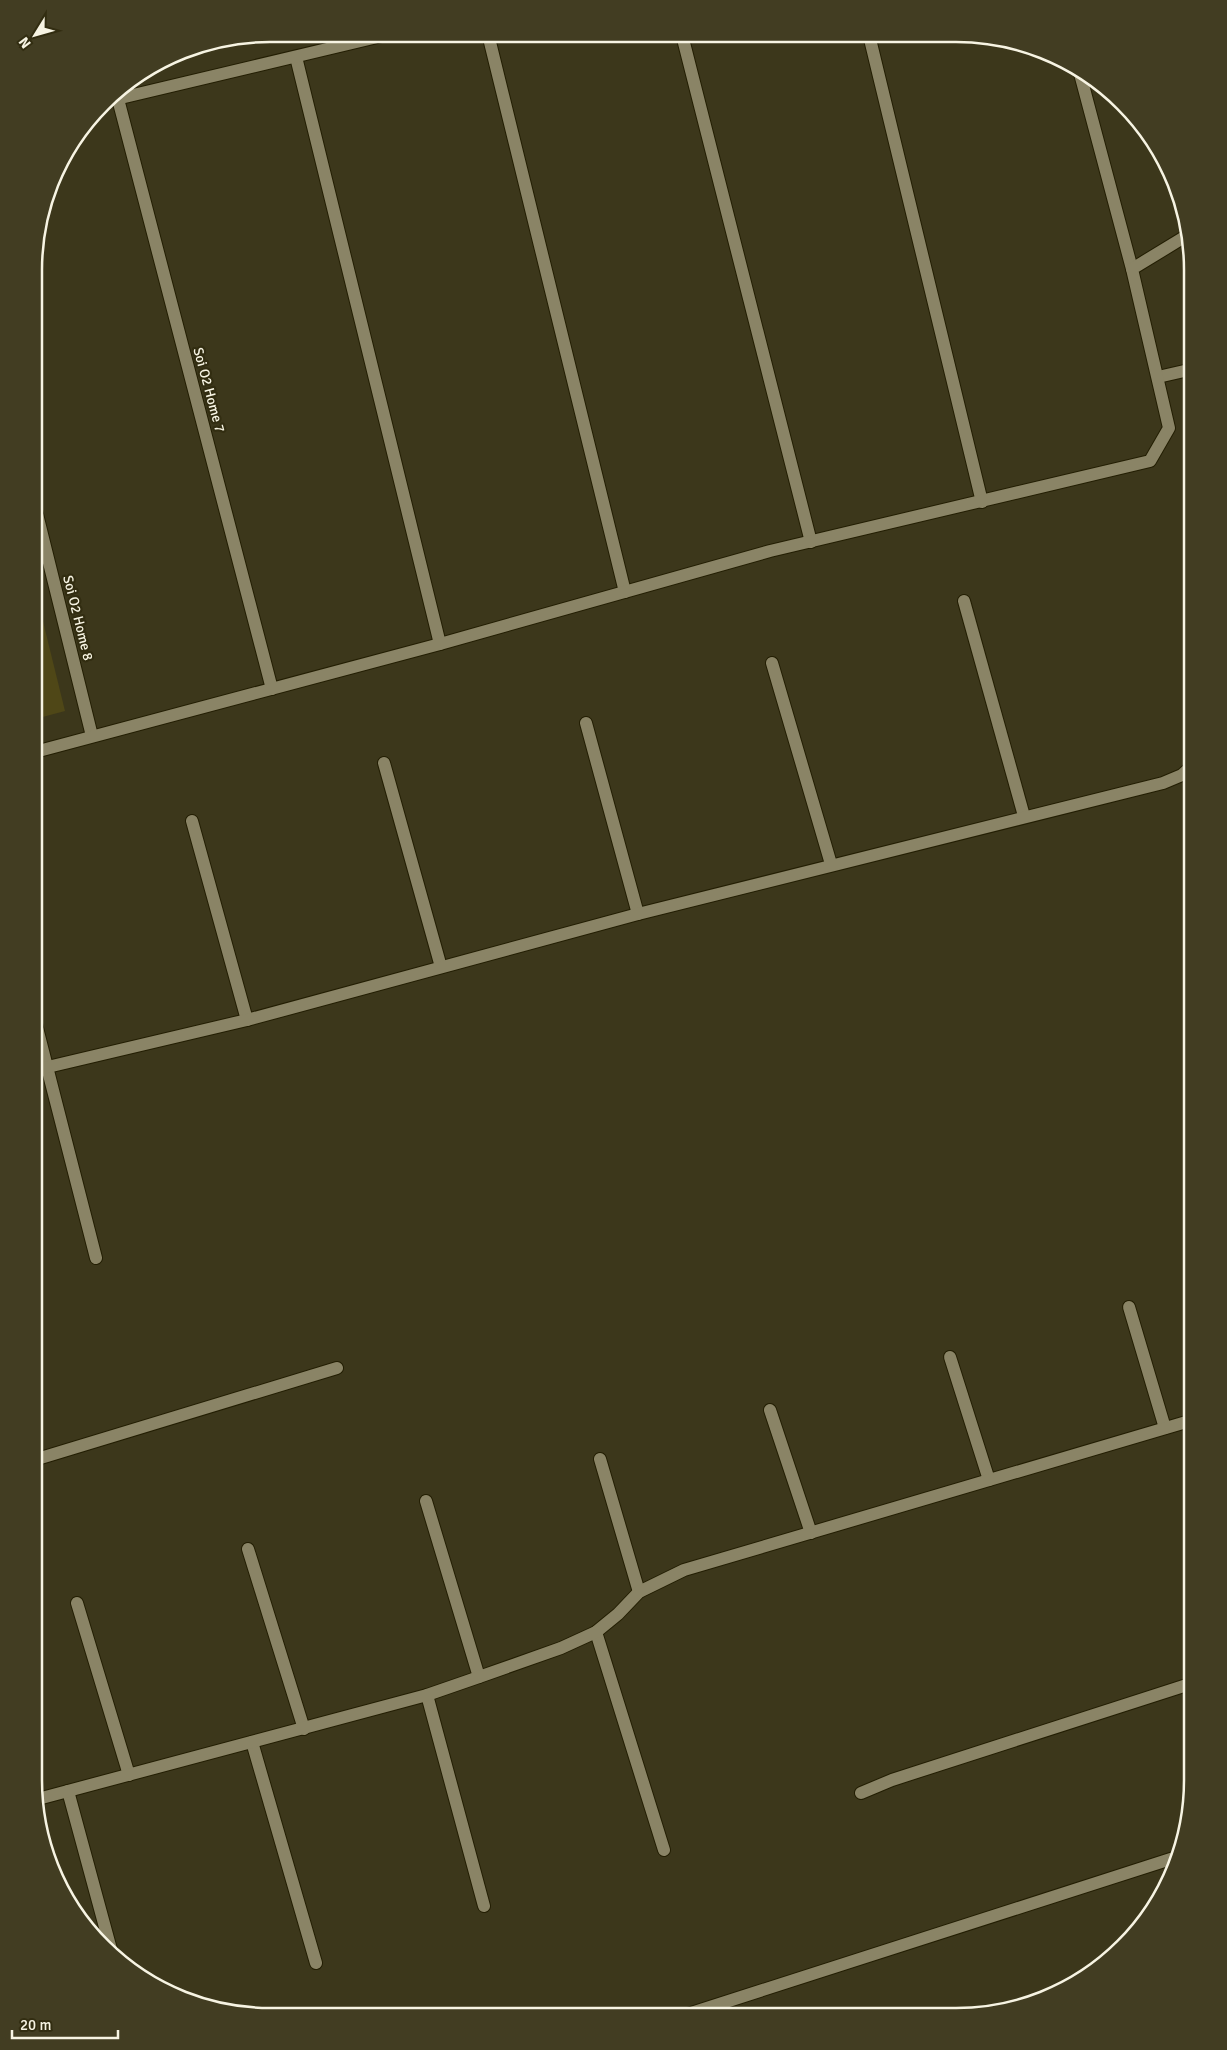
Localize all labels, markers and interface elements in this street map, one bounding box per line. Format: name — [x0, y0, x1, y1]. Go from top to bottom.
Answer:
north arrow — [10, 10, 60, 60]
text: N — [15, 34, 35, 52]
street label: Soi O2 Home 7 — [189, 346, 229, 434]
street label: Soi O2 Home 8 — [59, 574, 97, 662]
scale bar — [12, 2008, 119, 2040]
text: 20 m — [20, 2016, 51, 2034]

